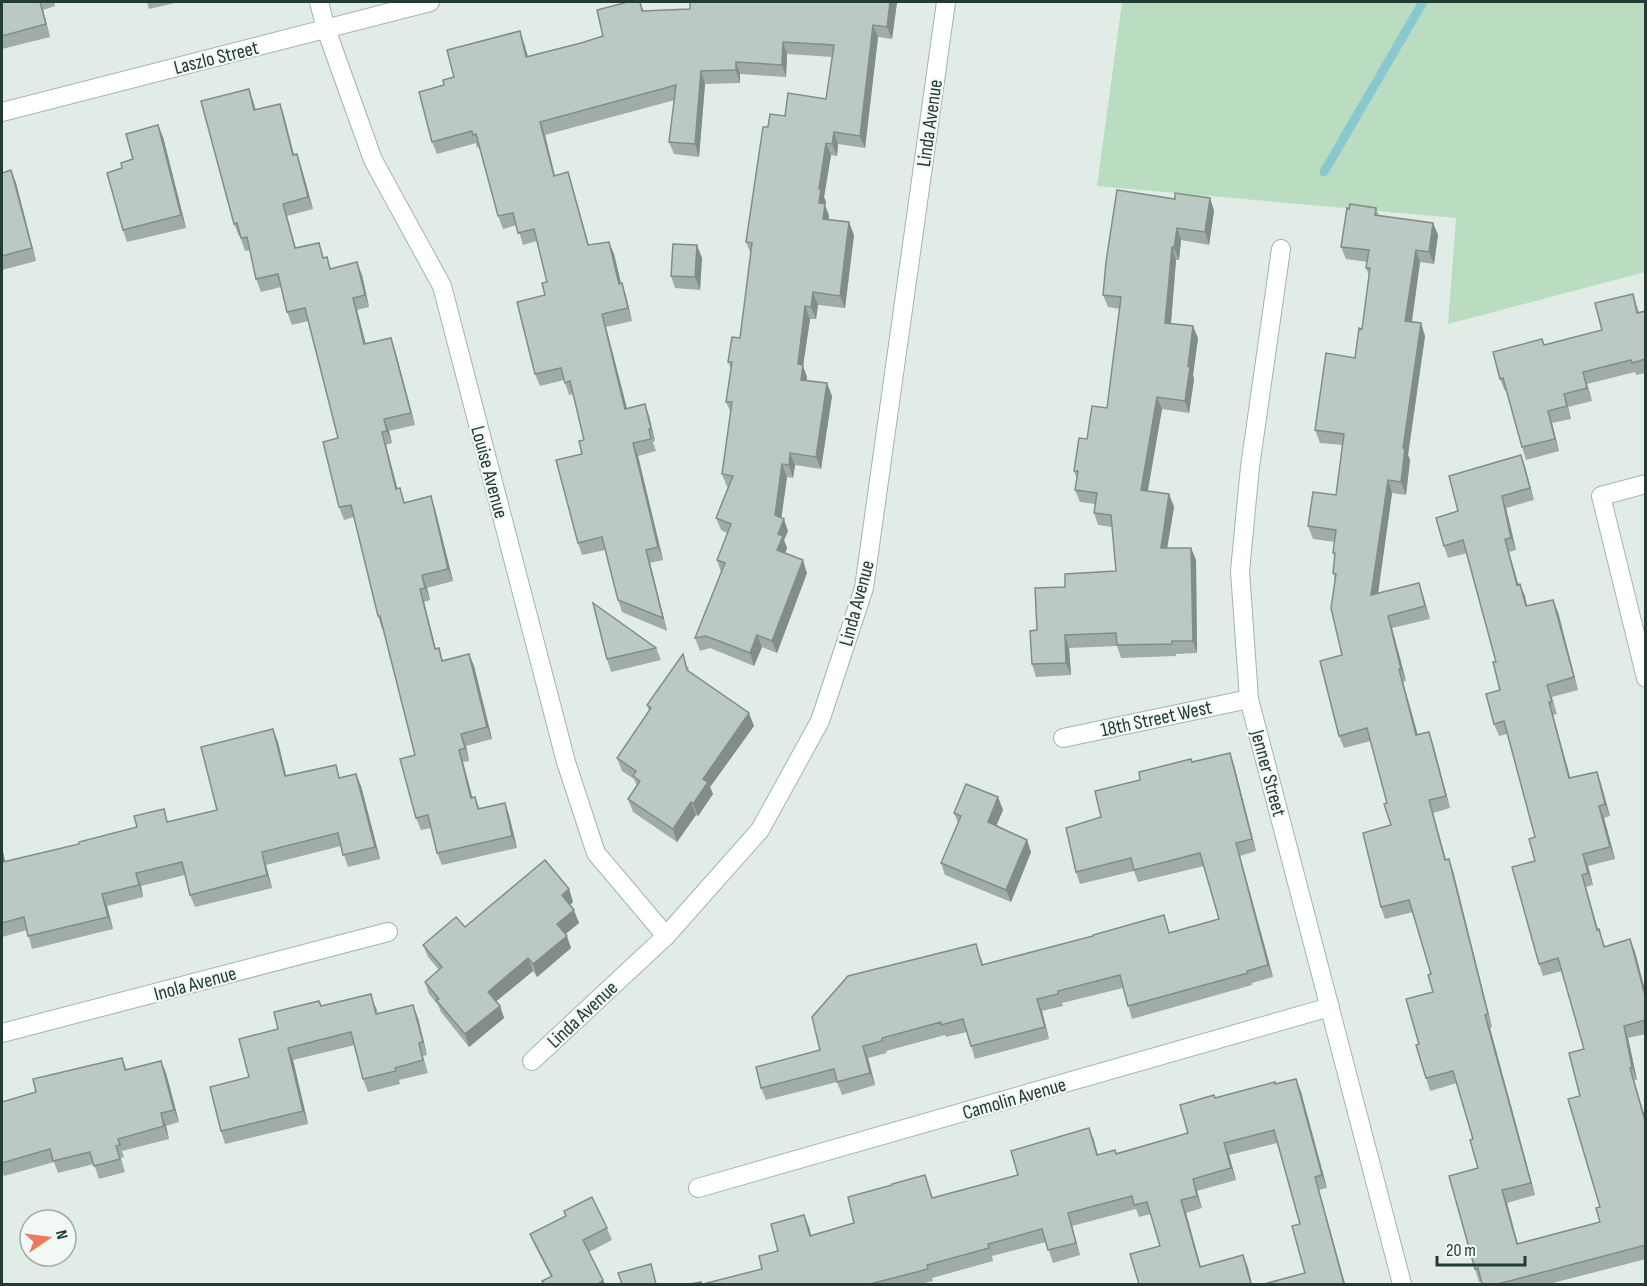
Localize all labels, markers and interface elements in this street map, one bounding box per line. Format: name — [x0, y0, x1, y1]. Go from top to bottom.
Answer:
street label: Laszlo Street — [171, 36, 261, 80]
street label: Linda Avenue — [912, 78, 948, 168]
street label: Louise Avenue — [465, 423, 513, 521]
street label: Linda Avenue — [834, 558, 880, 649]
street label: 18th Street West — [1098, 695, 1214, 742]
street label: Jenner Street — [1245, 726, 1291, 819]
street label: Inola Avenue — [151, 961, 239, 1006]
street label: Linda Avenue — [542, 976, 623, 1053]
street label: Camolin Avenue — [960, 1073, 1069, 1125]
north arrow — [18, 1208, 78, 1268]
text: N — [51, 1228, 71, 1241]
scale bar — [1437, 1229, 1526, 1267]
text: 20 m — [1446, 1240, 1476, 1261]

